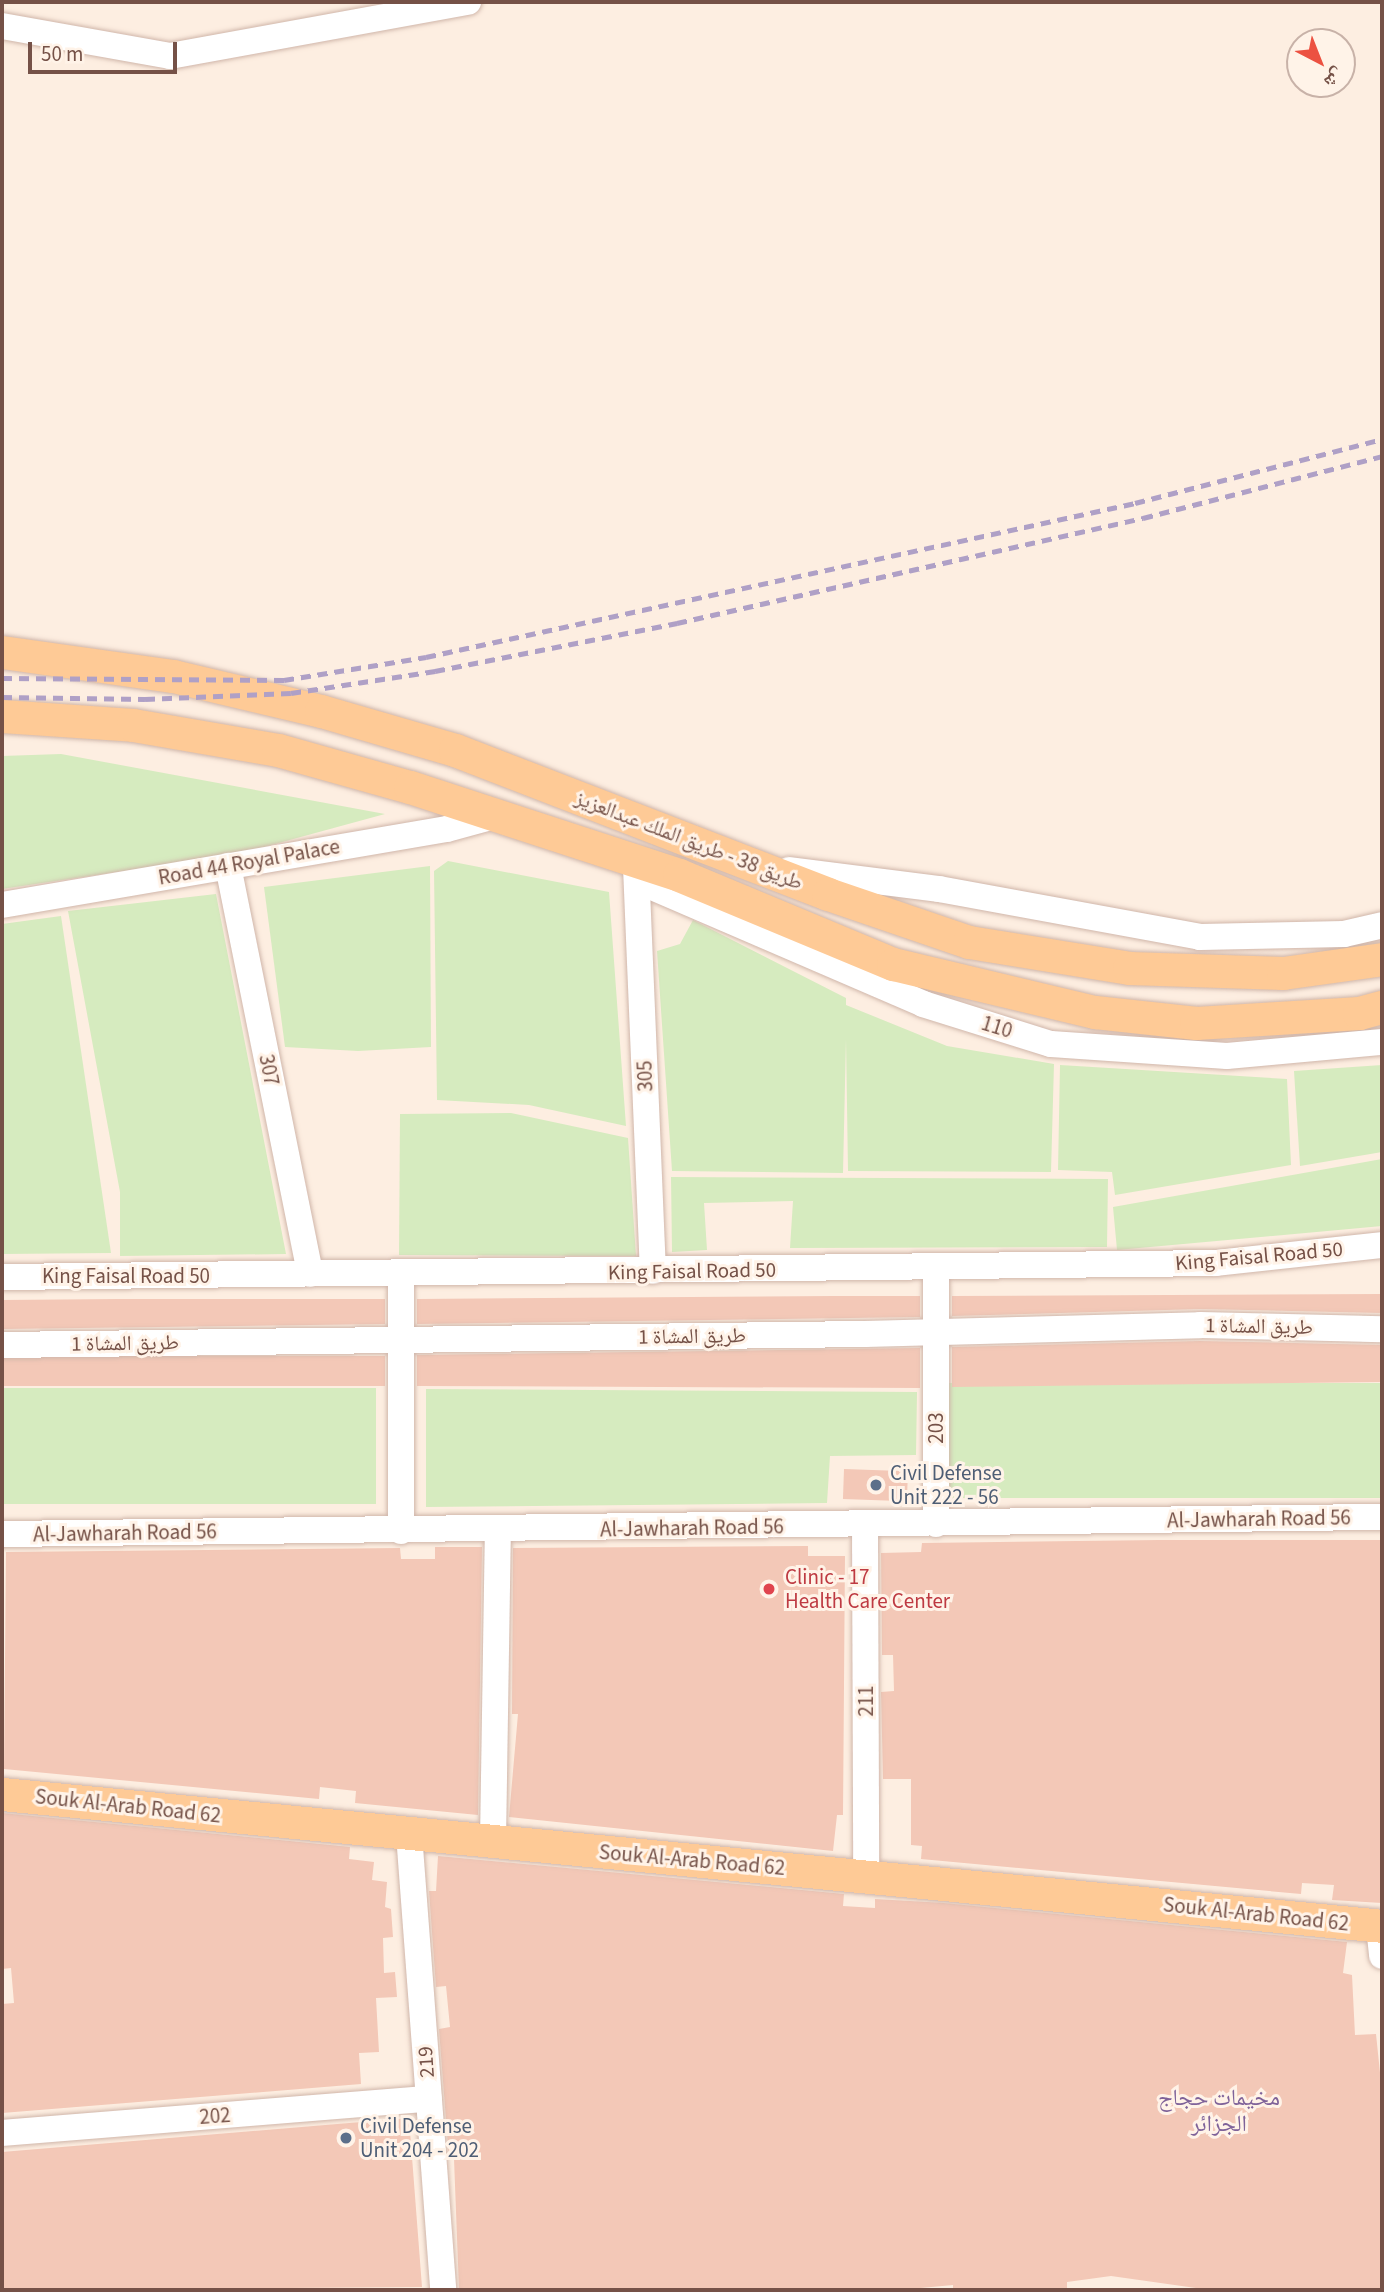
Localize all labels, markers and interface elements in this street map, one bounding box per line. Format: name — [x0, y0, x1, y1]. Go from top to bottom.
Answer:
scale bar — [32, 28, 180, 72]
north arrow — [1286, 28, 1356, 98]
text: 50 m — [41, 39, 83, 69]
text: ش — [1318, 61, 1351, 94]
street label: طريق 38 - طريق الملك عبدالعزيز — [571, 785, 807, 895]
street label: Road 44 Royal Palace — [156, 834, 342, 890]
street label: 110 — [978, 1010, 1016, 1044]
street label: 307 — [254, 1052, 284, 1088]
street label: 305 — [632, 1060, 658, 1092]
street label: King Faisal Road 50 — [1174, 1236, 1344, 1276]
street label: King Faisal Road 50 — [608, 1257, 776, 1285]
street label: King Faisal Road 50 — [42, 1263, 210, 1289]
street label: طريق المشاة 1 — [1205, 1312, 1313, 1340]
street label: طريق المشاة 1 — [638, 1322, 746, 1350]
street label: طريق المشاة 1 — [71, 1329, 179, 1357]
street label: 203 — [923, 1412, 949, 1444]
place label: Civil Defense Unit 222 - 56 — [890, 1460, 1002, 1510]
marker: Civil Defense Unit 222 - 56 — [868, 1477, 884, 1493]
street label: Al-Jawharah Road 56 — [1167, 1505, 1351, 1533]
street label: Al-Jawharah Road 56 — [600, 1514, 784, 1542]
street label: Al-Jawharah Road 56 — [33, 1519, 217, 1547]
place label: Clinic - 17 Health Care Center — [785, 1564, 950, 1614]
marker: Clinic - 17 Health Care Center — [759, 1579, 779, 1599]
street label: 211 — [853, 1685, 879, 1717]
street label: Souk Al-Arab Road 62 — [34, 1784, 222, 1828]
street label: Souk Al-Arab Road 62 — [598, 1839, 786, 1881]
street label: Souk Al-Arab Road 62 — [1162, 1892, 1350, 1936]
street label: 219 — [412, 2046, 440, 2078]
district label: مخيمات حجاج الجزائر — [1158, 2084, 1280, 2138]
street label: 202 — [199, 2102, 231, 2130]
place label: Civil Defense Unit 204 - 202 — [360, 2113, 479, 2163]
marker: Civil Defense Unit 204 - 202 — [338, 2130, 354, 2146]

